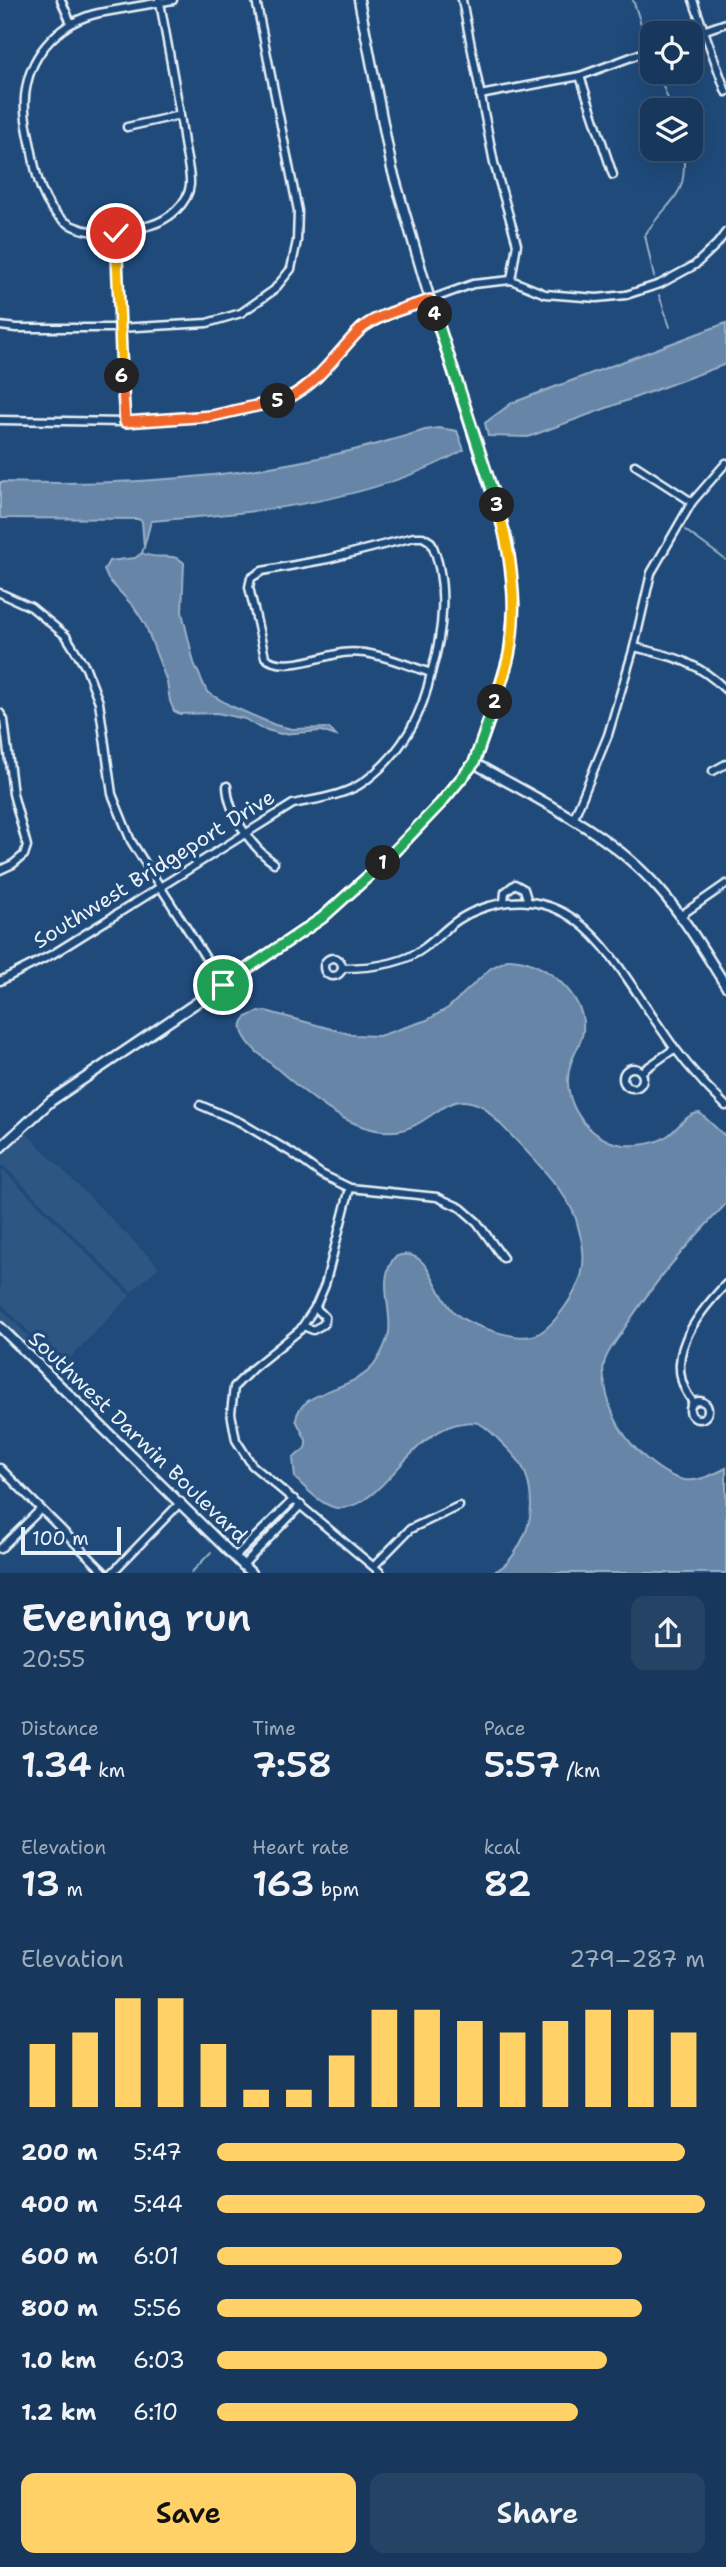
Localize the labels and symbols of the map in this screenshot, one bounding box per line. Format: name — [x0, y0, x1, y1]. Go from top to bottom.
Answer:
pin — [86, 203, 146, 263]
pin: 4 — [418, 296, 452, 332]
pin: 6 — [104, 358, 140, 394]
pin: 5 — [260, 384, 296, 418]
pin: 3 — [480, 488, 514, 522]
pin: 2 — [477, 684, 512, 720]
street label: Southwest Bridgeport Drive — [28, 783, 280, 955]
pin: 1 — [366, 846, 400, 880]
pin — [193, 955, 253, 1015]
street label: Southwest Darwin Boulevard — [22, 1325, 254, 1549]
scale bar — [21, 1524, 121, 1556]

